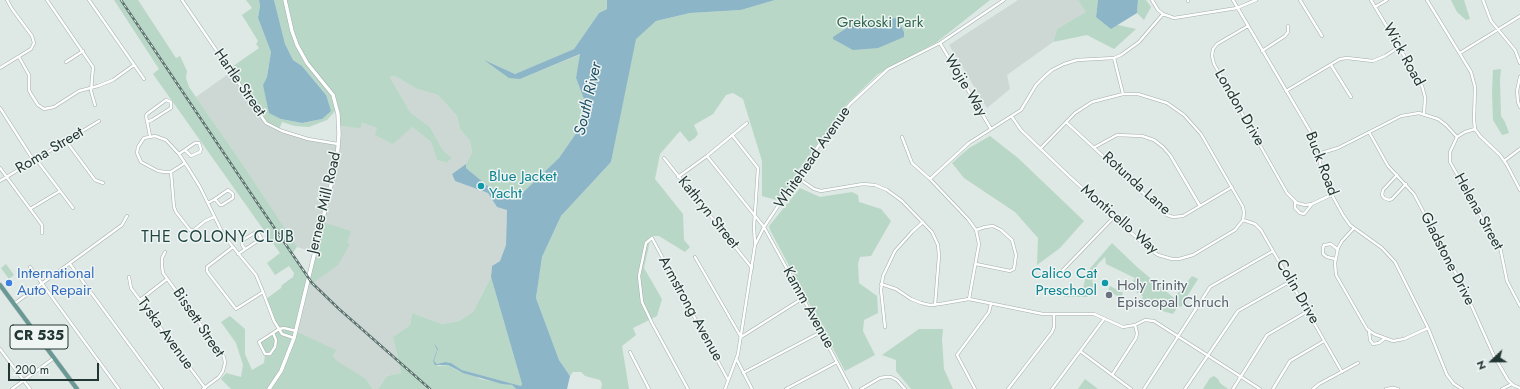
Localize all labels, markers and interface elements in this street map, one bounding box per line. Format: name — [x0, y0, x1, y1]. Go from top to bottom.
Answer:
park label: Grekoski Park — [837, 14, 923, 32]
street label: Wick Road — [1378, 20, 1428, 90]
street label: Hartle Street — [209, 46, 269, 120]
street label: Wojie Way — [940, 52, 990, 120]
water label: South River — [571, 61, 607, 137]
street label: London Drive — [1210, 67, 1268, 149]
street label: Whitehead Avenue — [771, 103, 855, 213]
street label: Roma Street — [13, 124, 87, 178]
street label: Buck Road — [1301, 130, 1341, 198]
street label: Rotunda Lane — [1098, 149, 1174, 219]
street label: Jernee Mill Road — [305, 150, 345, 256]
place label: Blue Jacket Yacht — [489, 168, 557, 203]
street label: Helena Street — [1450, 170, 1506, 254]
street label: Kathryn Street — [673, 173, 743, 253]
marker: Blue Jacket Yacht — [476, 181, 486, 191]
street label: Monticello Way — [1076, 181, 1162, 259]
street label: Gladstone Drive — [1416, 209, 1478, 309]
district label: THE COLONY CLUB — [141, 228, 295, 248]
street label: Armstrong Avenue — [654, 253, 726, 365]
street label: Colin Drive — [1271, 257, 1323, 327]
street label: Kamm Avenue — [778, 264, 838, 352]
place label: International Auto Repair — [17, 265, 94, 300]
place label: Calico Cat Preschool — [1031, 265, 1097, 300]
place label: Holy Trinity Episcopal Chruch — [1117, 277, 1229, 312]
marker: International Auto Repair — [4, 278, 14, 288]
marker: Calico Cat Preschool — [1100, 278, 1110, 288]
street label: Bissett Street — [168, 285, 228, 361]
marker: Holy Trinity Episcopal Chruch — [1104, 290, 1114, 300]
street label: Tyska Avenue — [133, 295, 197, 373]
road number: CR 535 — [10, 325, 68, 349]
north arrow — [1472, 341, 1512, 381]
scale bar — [10, 355, 101, 381]
text: N — [1472, 358, 1490, 373]
text: 200 m — [15, 361, 49, 379]

